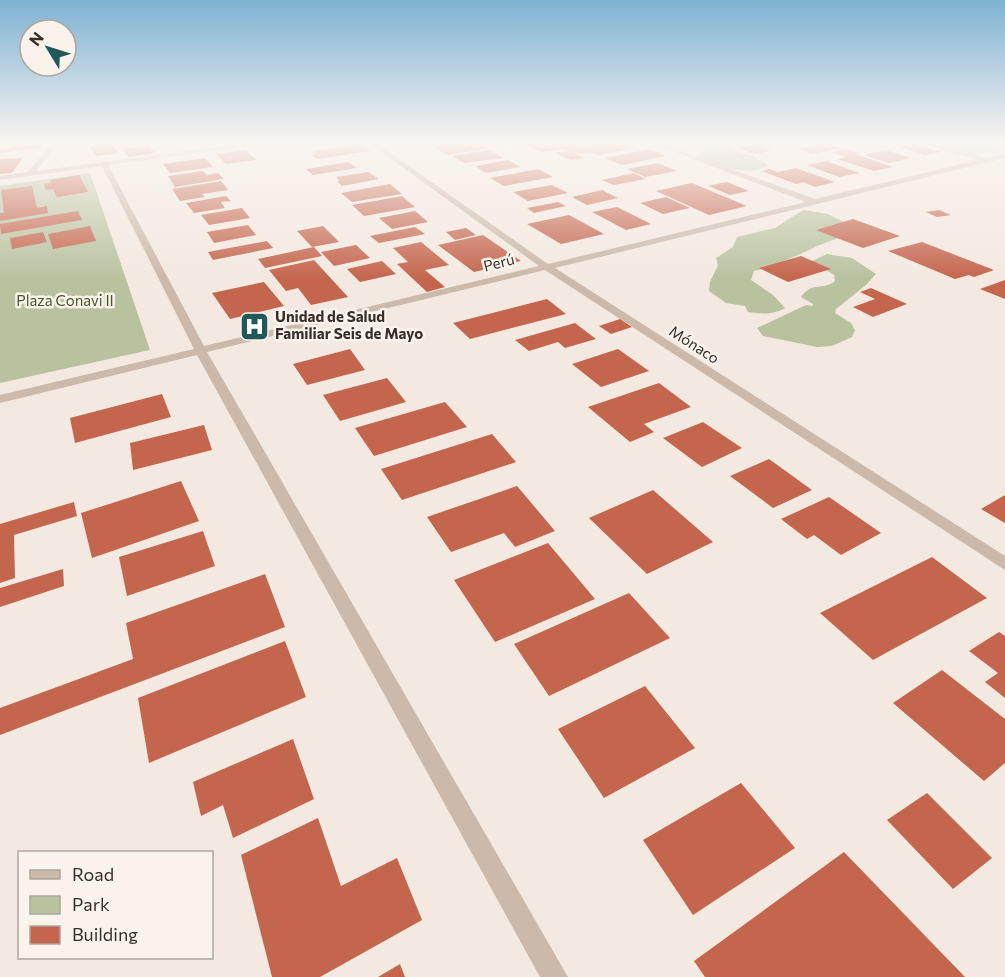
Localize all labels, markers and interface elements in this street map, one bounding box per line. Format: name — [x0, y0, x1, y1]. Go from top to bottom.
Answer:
north arrow — [18, 18, 78, 78]
text: N — [25, 28, 47, 49]
street label: Perú — [481, 249, 516, 275]
park label: Plaza Conavi II — [16, 291, 114, 309]
place label: Unidad de Salud Familiar Seis de Mayo — [275, 307, 423, 342]
hospital icon: Unidad de Salud Familiar Seis de Mayo — [238, 310, 270, 342]
street label: Mónaco — [666, 321, 723, 367]
legend — [18, 851, 213, 959]
text: Road — [72, 863, 114, 885]
text: Park — [72, 893, 110, 915]
text: Building — [72, 923, 138, 945]

